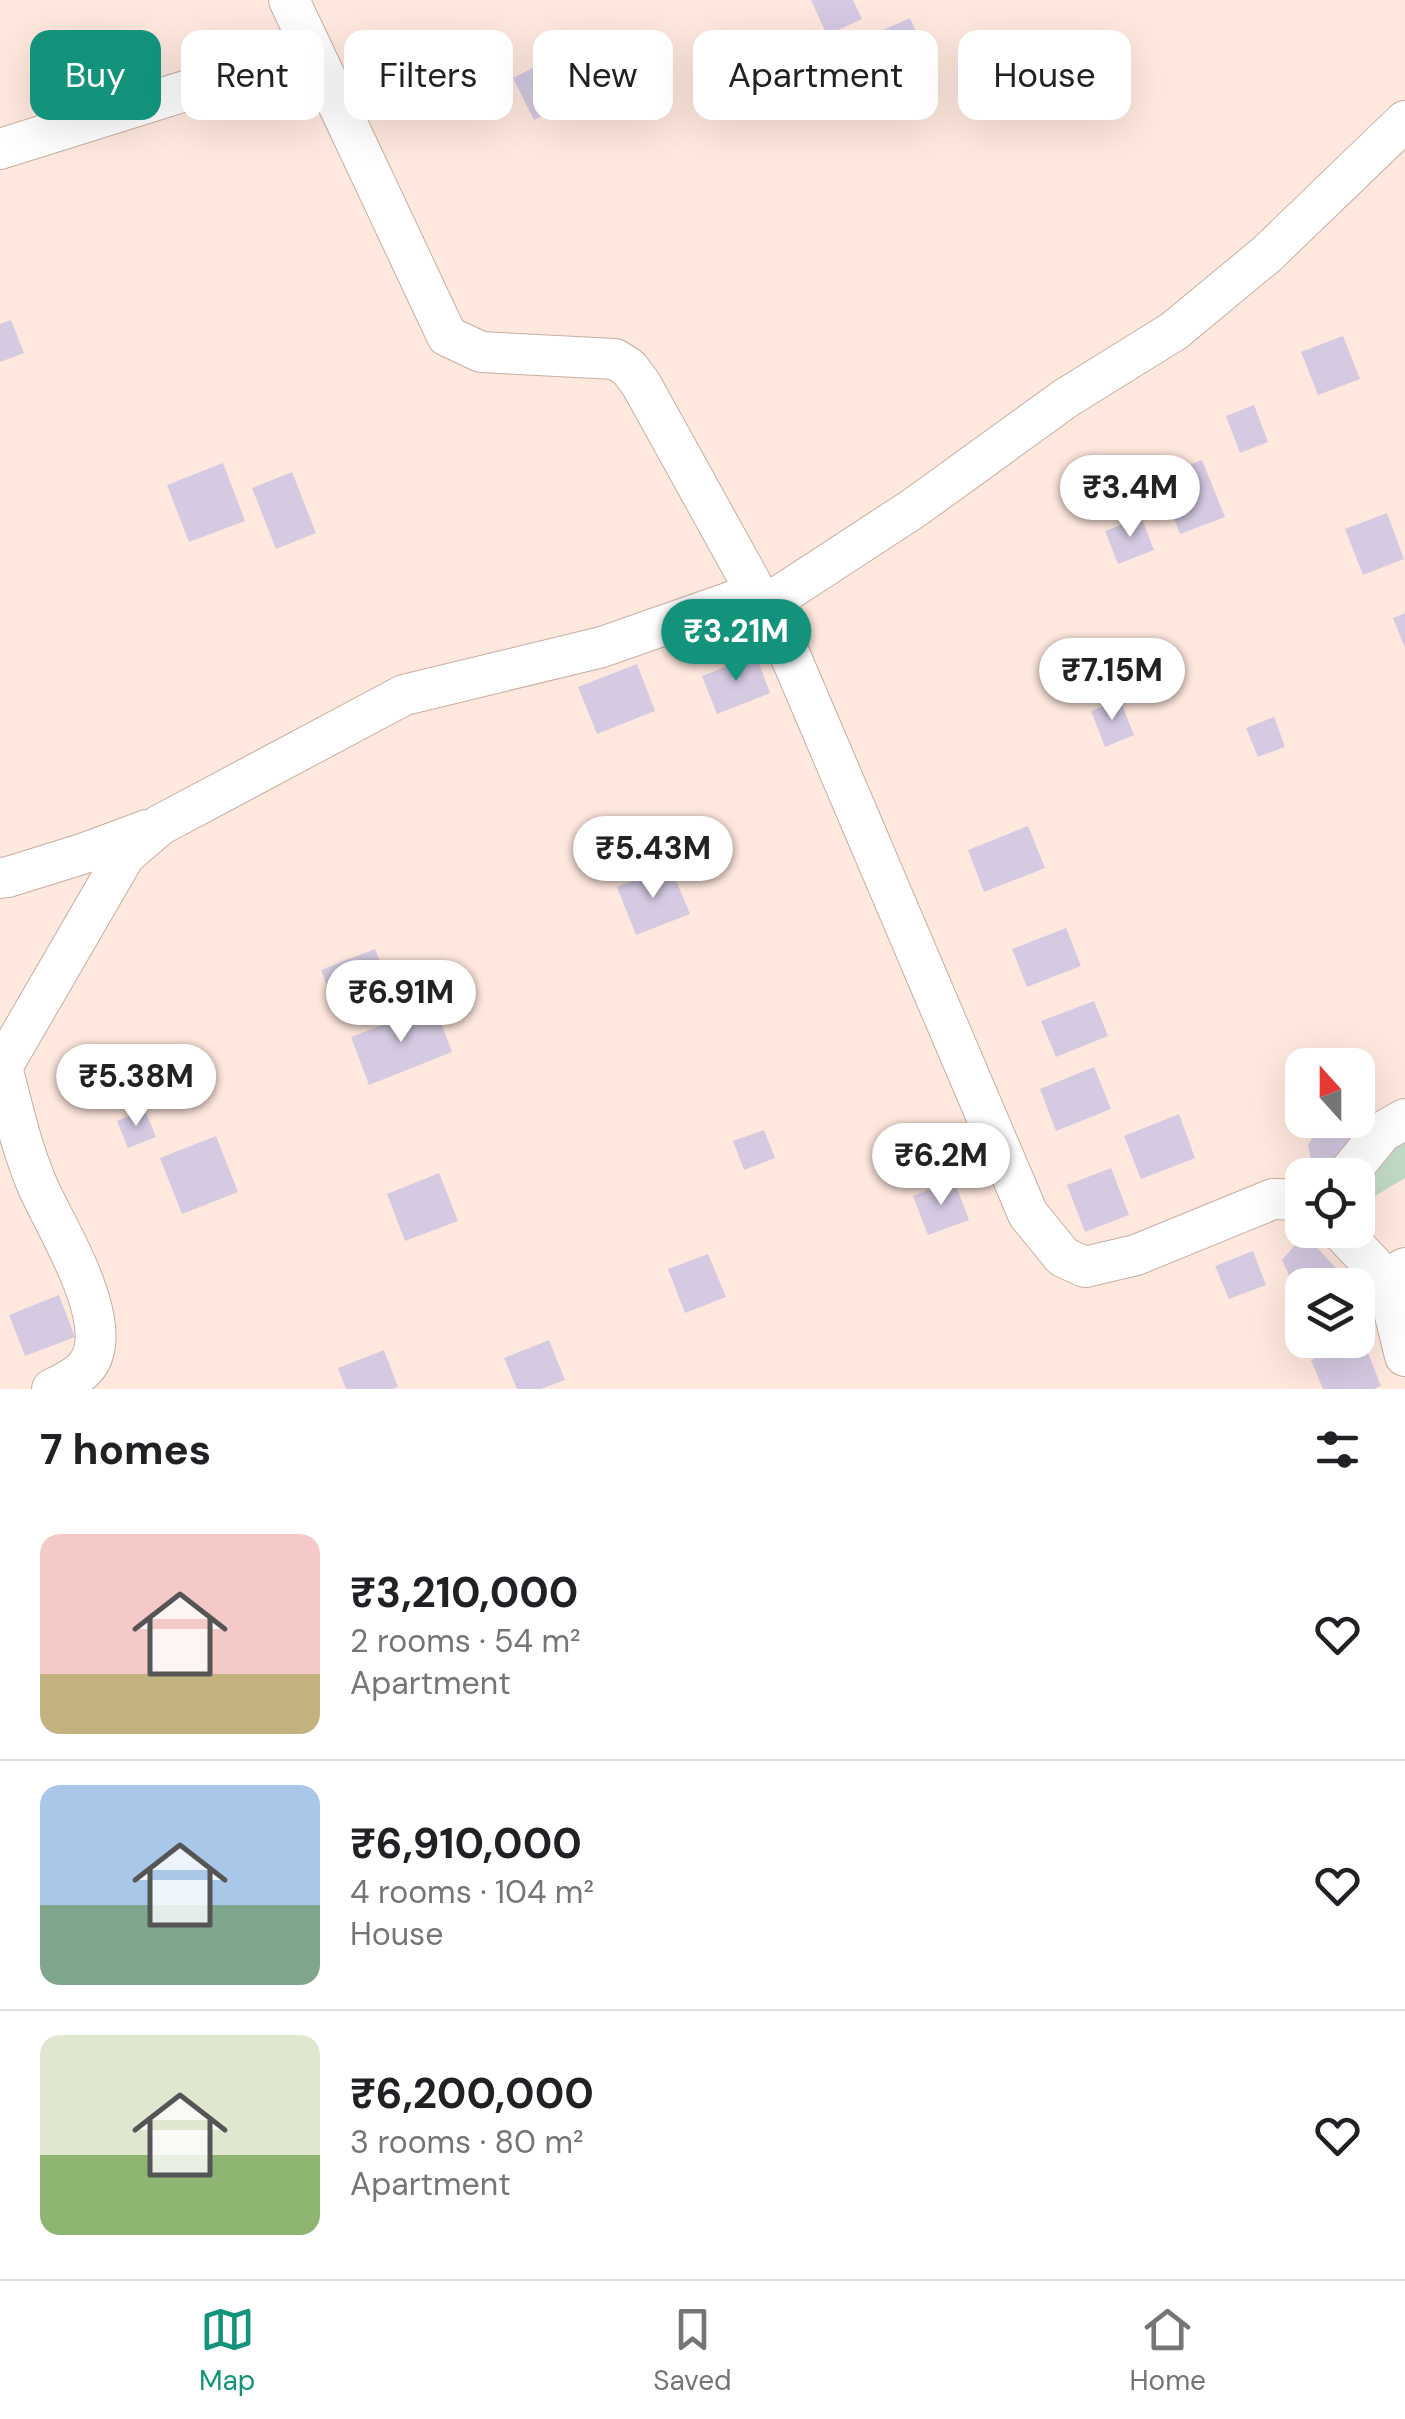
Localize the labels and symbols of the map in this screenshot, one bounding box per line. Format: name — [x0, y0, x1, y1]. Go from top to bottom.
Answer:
pin: ₹3.4M — [1060, 455, 1200, 540]
pin: ₹3.21M — [655, 599, 817, 684]
pin: ₹7.15M — [1031, 638, 1193, 723]
pin: ₹5.43M — [572, 816, 734, 901]
pin: ₹6.91M — [320, 960, 482, 1045]
pin: ₹5.38M — [55, 1044, 217, 1129]
north arrow — [1285, 1048, 1375, 1138]
pin: ₹6.2M — [871, 1123, 1011, 1208]

